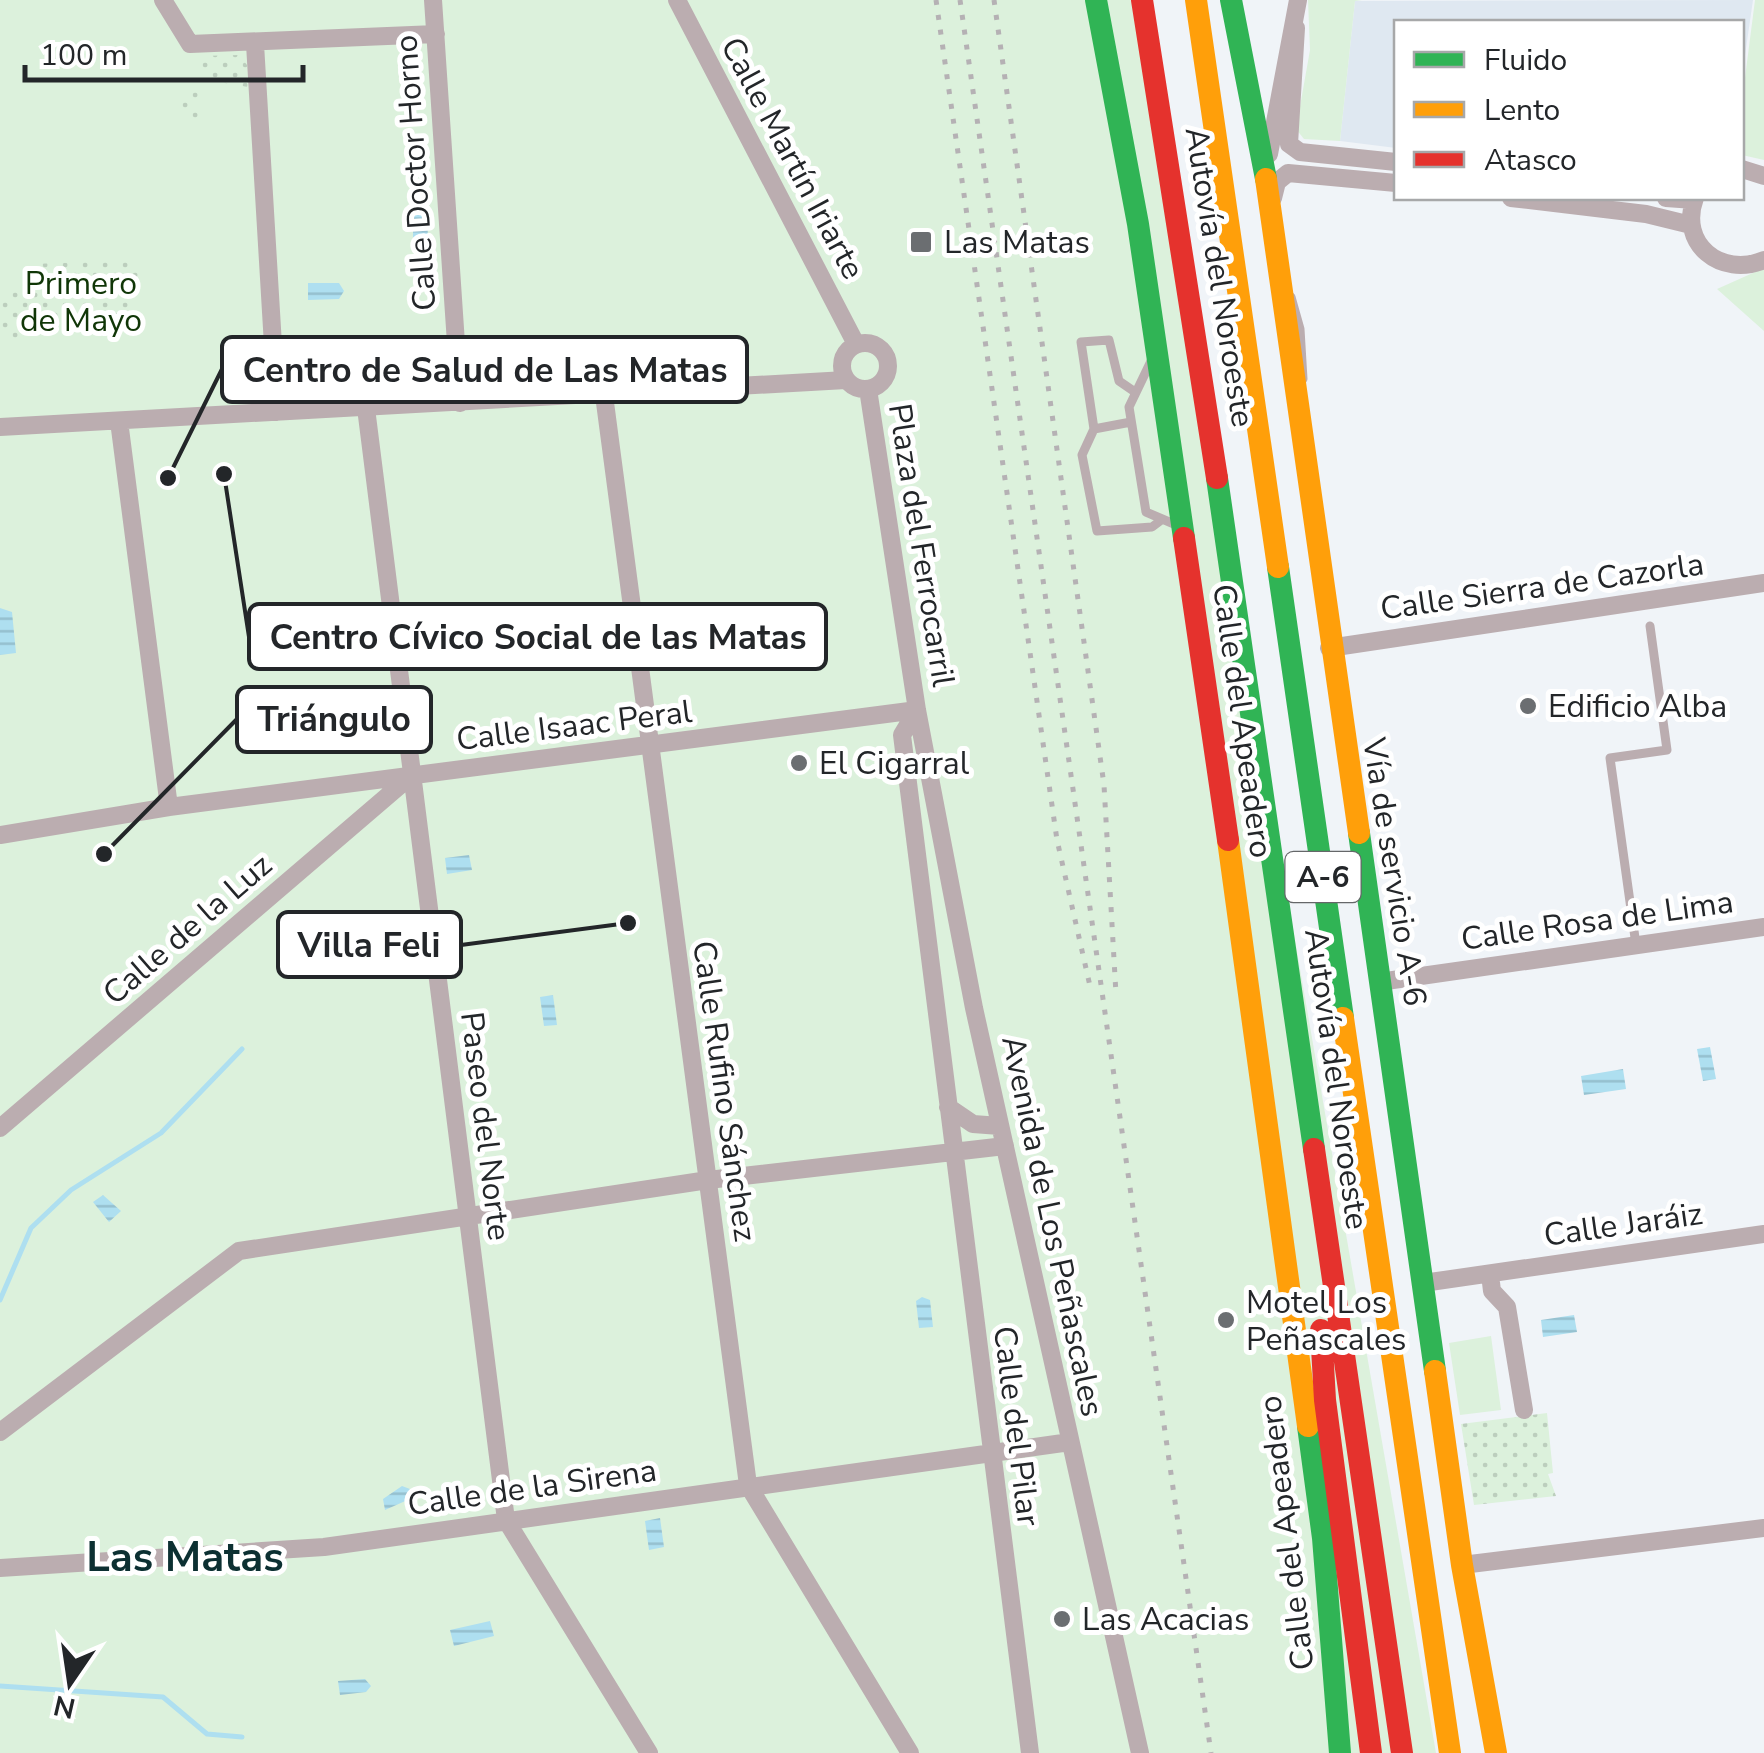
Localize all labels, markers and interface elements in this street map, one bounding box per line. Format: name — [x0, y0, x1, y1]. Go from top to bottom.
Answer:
scale bar — [25, 20, 302, 82]
legend — [1394, 20, 1744, 200]
street label: Calle Martín Iriarte — [711, 30, 874, 287]
street label: Calle Doctor Horno — [384, 34, 447, 312]
text: 100 m — [40, 35, 127, 76]
text: Fluido — [1484, 40, 1567, 81]
text: Lento — [1484, 90, 1560, 131]
street label: Autovía del Noroeste — [1175, 124, 1264, 430]
text: Atasco — [1484, 140, 1577, 181]
place label: Las Matas — [944, 221, 1090, 264]
marker: Las Matas — [908, 229, 934, 255]
park label: Primero de Mayo — [20, 262, 142, 342]
callout: Centro de Salud de Las Matas — [222, 337, 747, 402]
text: Centro de Salud de Las Matas — [243, 347, 727, 394]
street label: Plaza del Ferrocarril — [878, 401, 965, 690]
street label: Calle Sierra de Cazorla — [1378, 543, 1707, 630]
street label: Calle del Apeadero — [1202, 581, 1283, 861]
callout: Centro Cívico Social de las Matas — [249, 604, 826, 669]
text: Centro Cívico Social de las Matas — [269, 614, 807, 661]
place label: Edificio Alba — [1548, 685, 1727, 728]
callout: Triángulo — [237, 687, 431, 752]
street label: Calle Isaac Peral — [454, 690, 695, 761]
marker: Edificio Alba — [1517, 695, 1539, 717]
text: Triángulo — [257, 696, 411, 743]
street label: Vía de servicio A-6 — [1352, 734, 1437, 1009]
place label: El Cigarral — [819, 742, 970, 785]
marker: El Cigarral — [788, 752, 810, 774]
street label: Calle de la Luz — [94, 844, 281, 1015]
road number: A-6 — [1286, 852, 1360, 902]
street label: Calle Rosa de Lima — [1458, 880, 1736, 961]
callout: Villa Feli — [278, 912, 461, 977]
text: Villa Feli — [297, 922, 440, 969]
street label: Autovía del Noroeste — [1294, 926, 1379, 1232]
street label: Calle Rufino Sánchez — [682, 938, 767, 1244]
street label: Paseo del Norte — [450, 1009, 521, 1243]
street label: Avenida de Los Peñascales — [991, 1032, 1114, 1420]
street label: Calle Jaráiz — [1541, 1192, 1705, 1257]
place label: Motel Los Peñascales — [1246, 1281, 1406, 1361]
marker: Motel Los Peñascales — [1215, 1309, 1237, 1331]
street label: Calle del Pilar — [983, 1324, 1050, 1529]
street label: Calle del Apeadero — [1248, 1393, 1325, 1673]
street label: Calle de la Sirena — [405, 1449, 659, 1526]
district label: Las Matas — [86, 1529, 284, 1586]
place label: Las Acacias — [1082, 1598, 1249, 1641]
marker: Las Acacias — [1051, 1608, 1073, 1630]
north arrow — [20, 1633, 120, 1733]
text: N — [50, 1686, 79, 1727]

